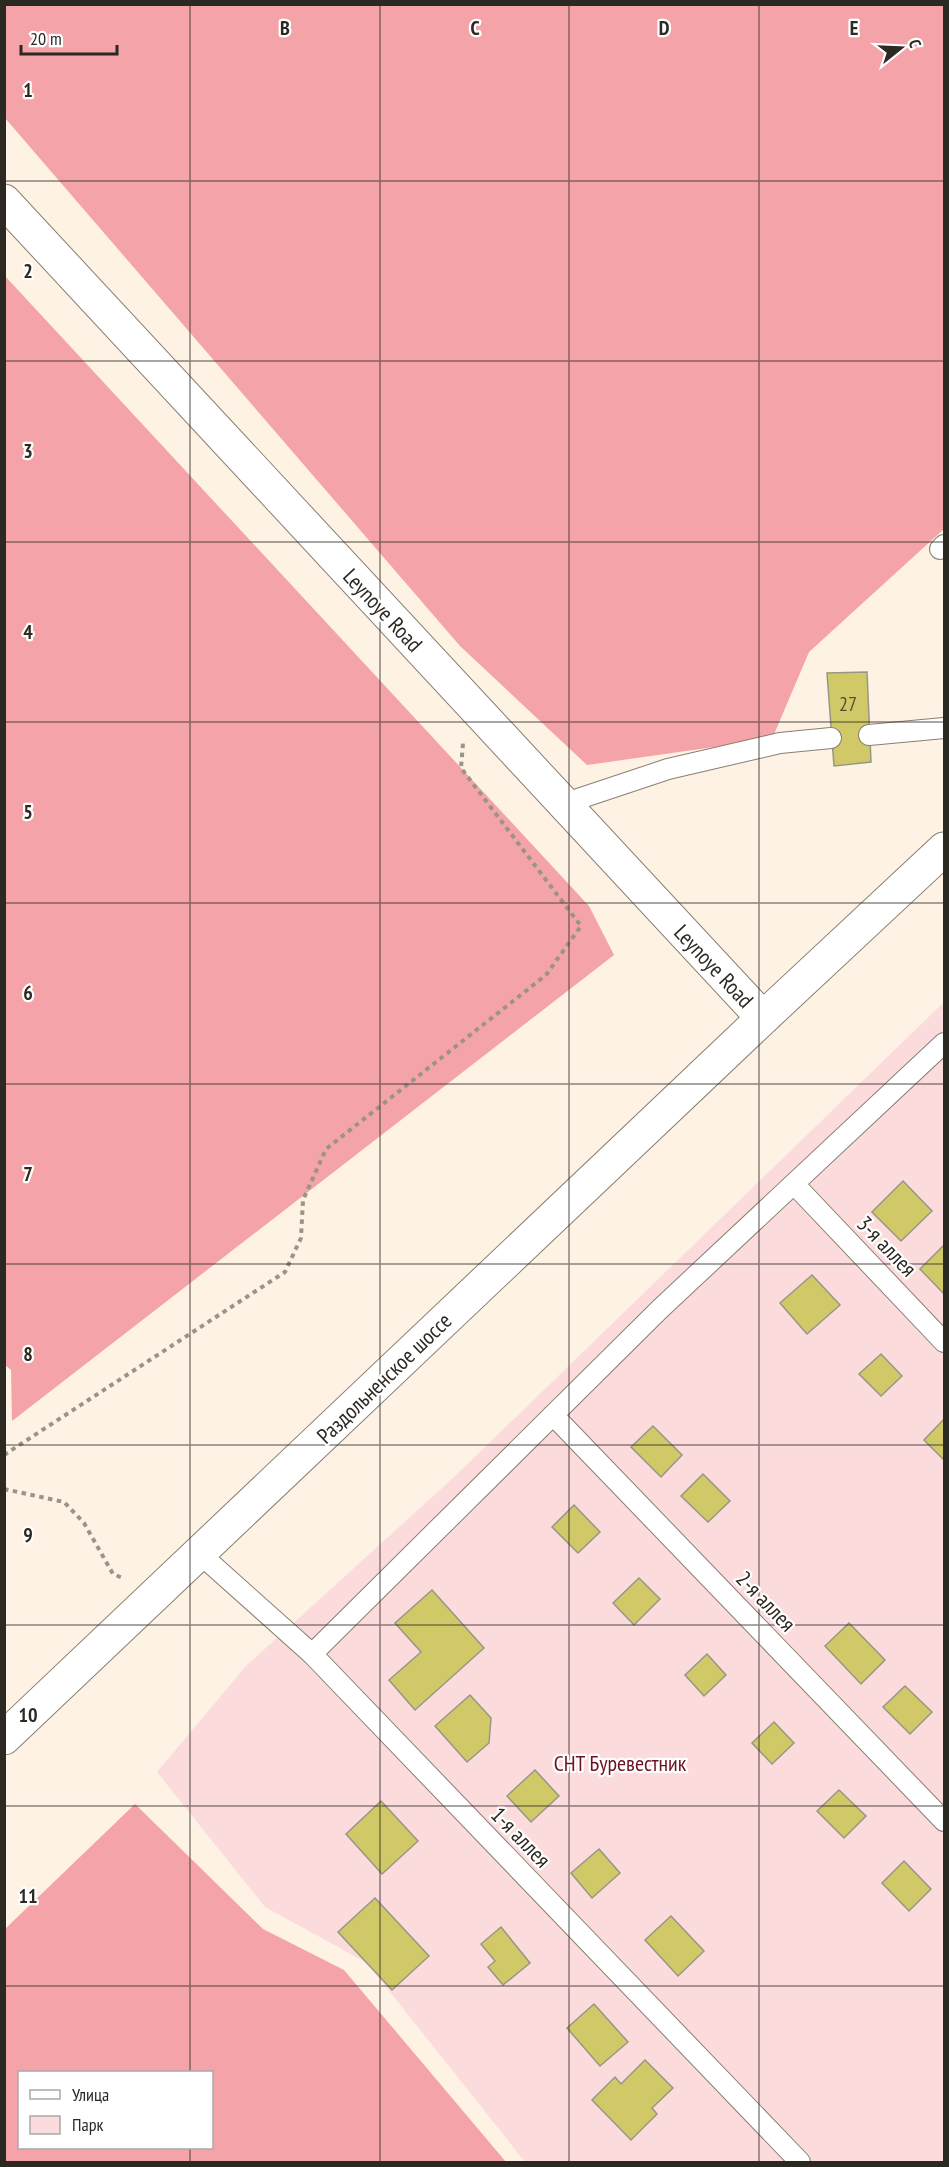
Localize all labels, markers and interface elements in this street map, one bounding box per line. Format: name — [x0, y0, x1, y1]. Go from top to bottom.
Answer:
text: B — [280, 15, 290, 41]
text: C — [470, 15, 480, 41]
text: D — [659, 15, 670, 41]
text: E — [850, 15, 858, 41]
scale bar — [21, 18, 117, 56]
north arrow — [871, 18, 931, 78]
text: 20 m — [30, 27, 62, 50]
text: С — [905, 37, 926, 51]
text: 1 — [23, 77, 33, 103]
text: 2 — [23, 258, 33, 284]
text: 3 — [23, 438, 33, 464]
street label: Leynoye Road — [337, 563, 429, 657]
text: 4 — [23, 619, 33, 645]
house number: 27 — [839, 691, 857, 717]
text: 5 — [23, 799, 33, 825]
street label: Leynoye Road — [668, 919, 760, 1013]
text: 6 — [23, 980, 33, 1006]
text: 7 — [23, 1161, 33, 1187]
street label: 3-я аллея — [851, 1210, 923, 1282]
street label: Раздольненское шоссе — [311, 1307, 457, 1449]
text: 8 — [23, 1341, 33, 1367]
text: 9 — [23, 1522, 33, 1548]
street label: 2-я аллея — [730, 1565, 802, 1637]
text: 10 — [18, 1702, 38, 1728]
park label: СНТ Буревестник — [554, 1749, 687, 1777]
street label: 1-я аллея — [485, 1801, 557, 1873]
text: 11 — [18, 1883, 38, 1909]
legend — [18, 2071, 213, 2149]
text: Улица — [72, 2083, 109, 2106]
text: Парк — [72, 2113, 103, 2136]

